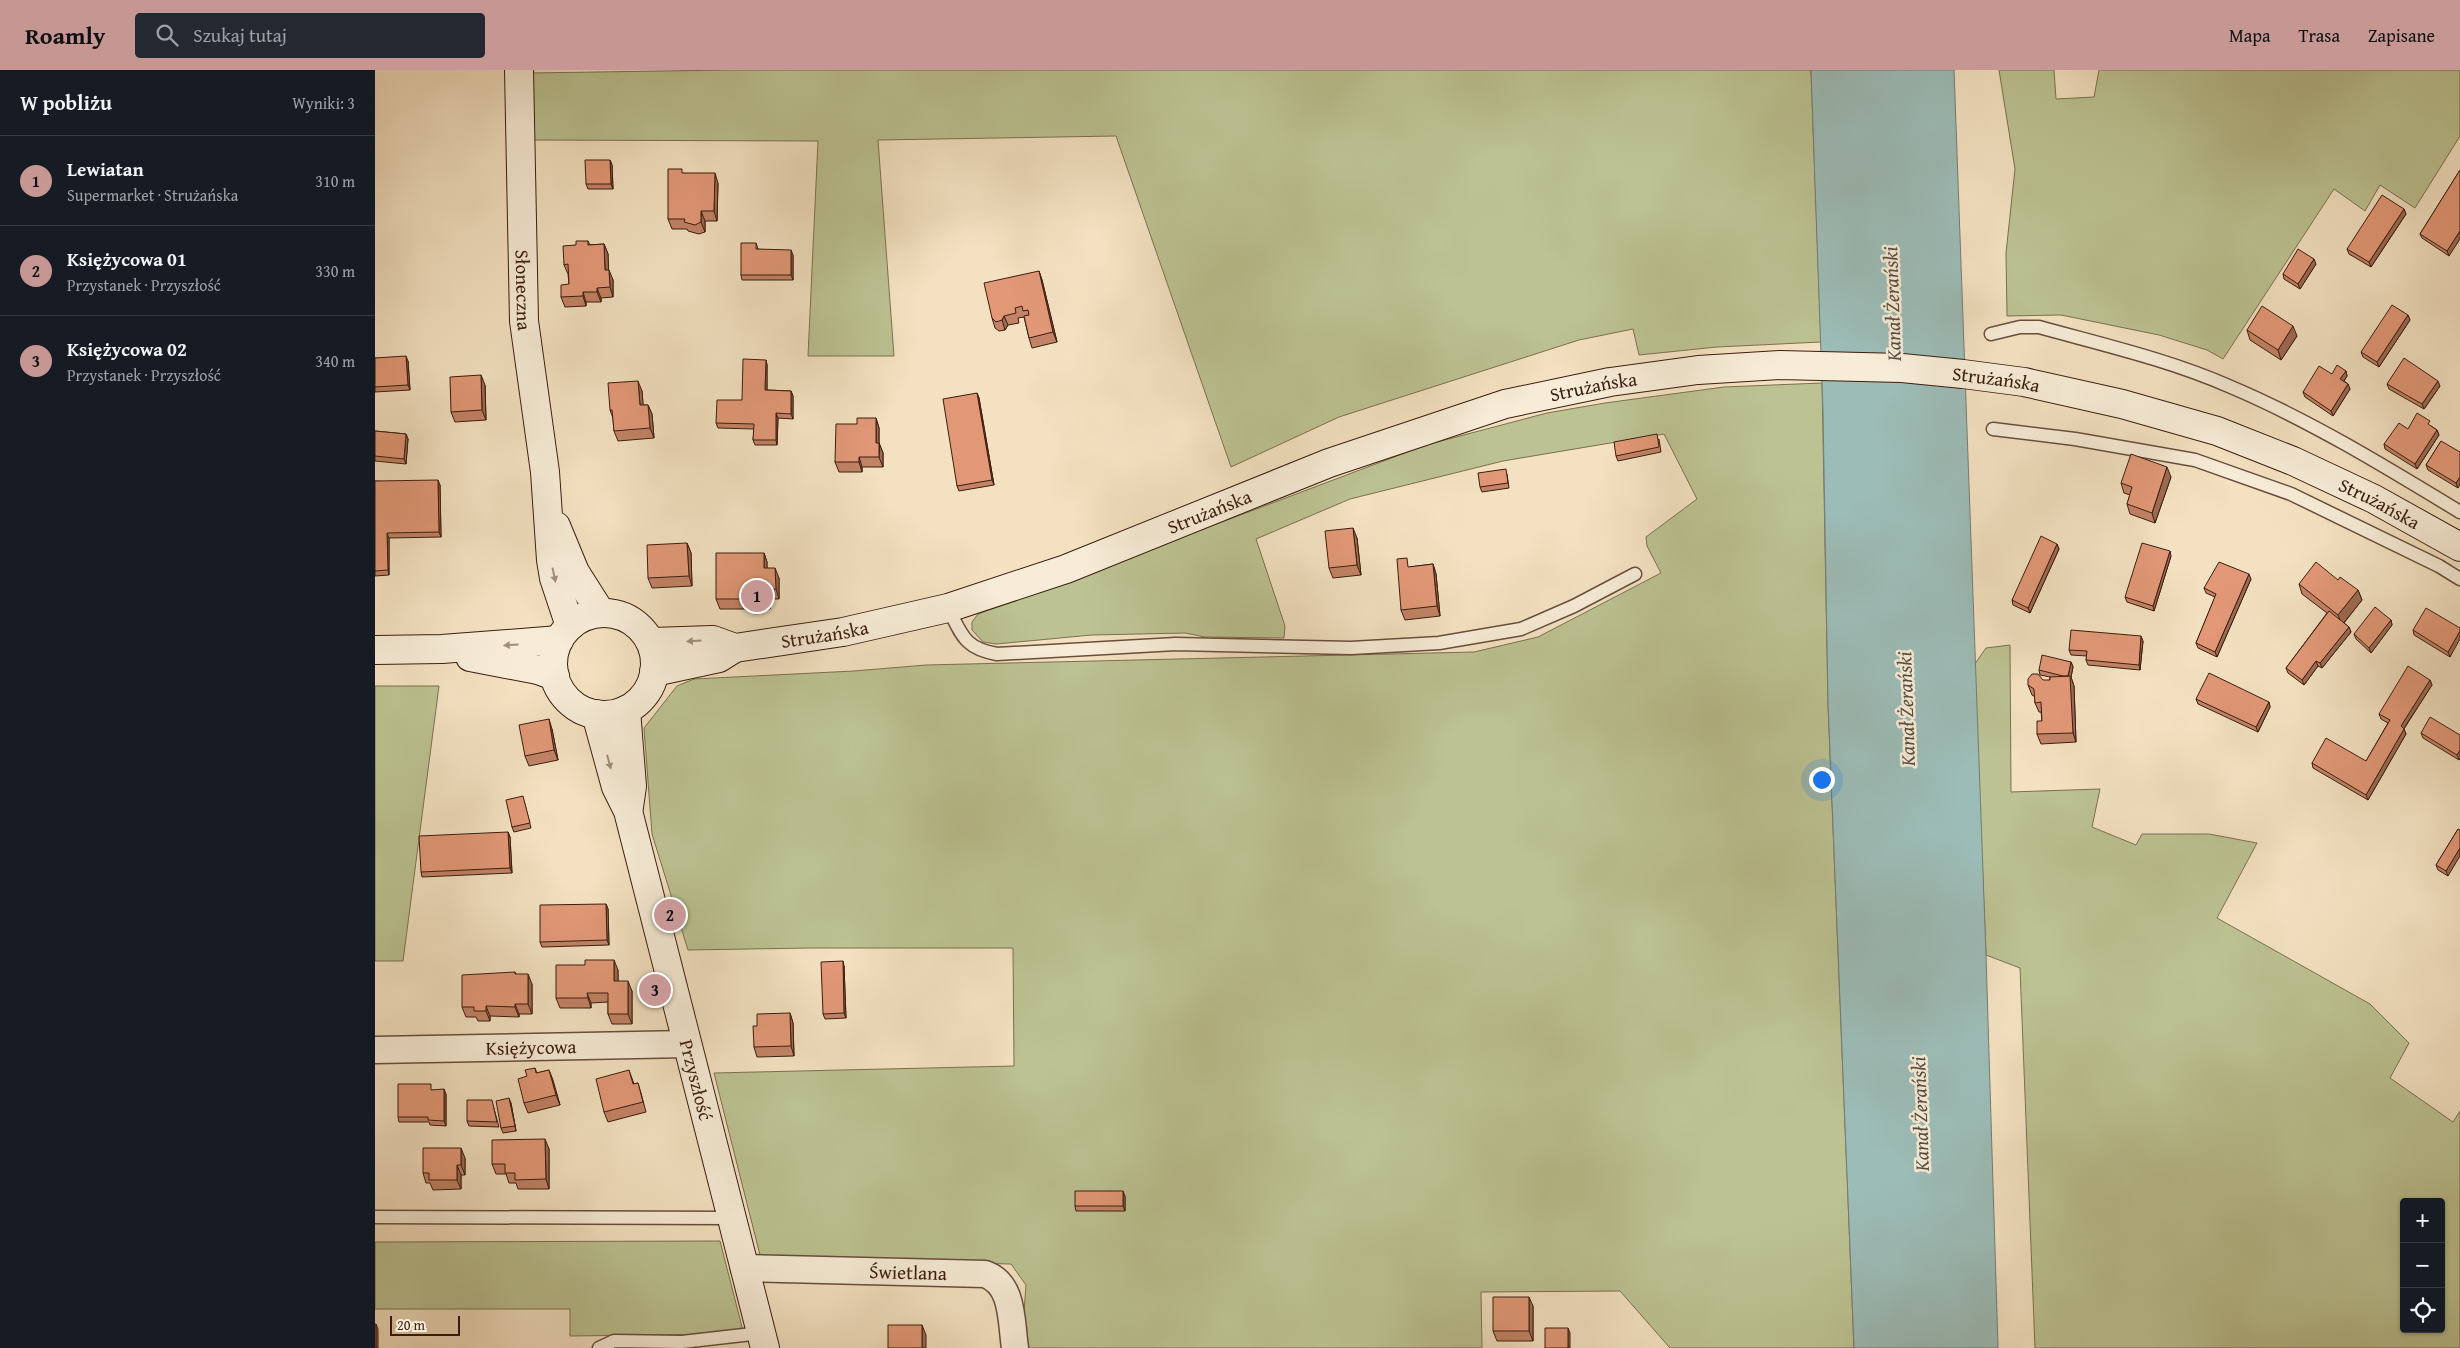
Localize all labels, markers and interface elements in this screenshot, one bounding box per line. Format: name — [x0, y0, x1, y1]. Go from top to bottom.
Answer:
search box — [135, 13, 485, 58]
text: Roamly — [25, 18, 105, 53]
icon: search — [153, 21, 181, 49]
text: Szukaj tutaj — [193, 21, 287, 49]
text: Mapa — [2229, 22, 2270, 49]
text: Trasa — [2298, 22, 2340, 49]
text: Zapisane — [2368, 22, 2435, 49]
text: W pobliżu — [20, 87, 112, 118]
text: Wyniki: 3 — [292, 91, 355, 115]
text: Lewiatan — [67, 155, 144, 183]
text: 1 — [32, 169, 40, 193]
text: 310 m — [315, 169, 355, 193]
text: Supermarket · Strużańska — [67, 183, 238, 207]
text: Księżycowa 01 — [67, 245, 187, 273]
water label: Kanał Żerański — [1875, 246, 1908, 363]
street label: Słoneczna — [509, 249, 539, 332]
text: 2 — [32, 259, 40, 283]
text: 330 m — [315, 259, 355, 283]
text: Przystanek · Przyszłość — [67, 273, 221, 297]
text: Księżycowa 02 — [67, 335, 187, 363]
text: 3 — [32, 349, 40, 373]
text: 340 m — [315, 349, 355, 373]
street label: Strużańska — [1951, 359, 2043, 399]
text: Przystanek · Przyszłość — [67, 363, 221, 387]
street label: Strużańska — [1547, 364, 1639, 408]
street label: Strużańska — [2334, 470, 2425, 536]
street label: Strużańska — [1163, 482, 1255, 541]
one-way arrow — [550, 567, 558, 583]
pin: 1 — [741, 577, 773, 615]
street label: Strużańska — [779, 613, 871, 655]
one-way arrow — [686, 637, 702, 645]
one-way arrow — [502, 642, 518, 650]
water label: Kanał Żerański — [1889, 651, 1922, 768]
one-way arrow — [605, 754, 613, 769]
your location — [1809, 767, 1835, 793]
pin: 2 — [654, 896, 686, 934]
pin: 3 — [639, 971, 671, 1009]
street label: Księżycowa — [485, 1032, 577, 1062]
street label: Przyszłość — [673, 1036, 720, 1124]
water label: Kanał Żerański — [1903, 1056, 1936, 1173]
map controls — [2400, 1198, 2445, 1333]
button: + — [2400, 1198, 2445, 1243]
button: − — [2400, 1243, 2445, 1288]
street label: Świetlana — [869, 1257, 947, 1287]
button: locate — [2400, 1288, 2445, 1333]
scale bar — [390, 1313, 460, 1336]
text: 20 m — [397, 1315, 425, 1335]

